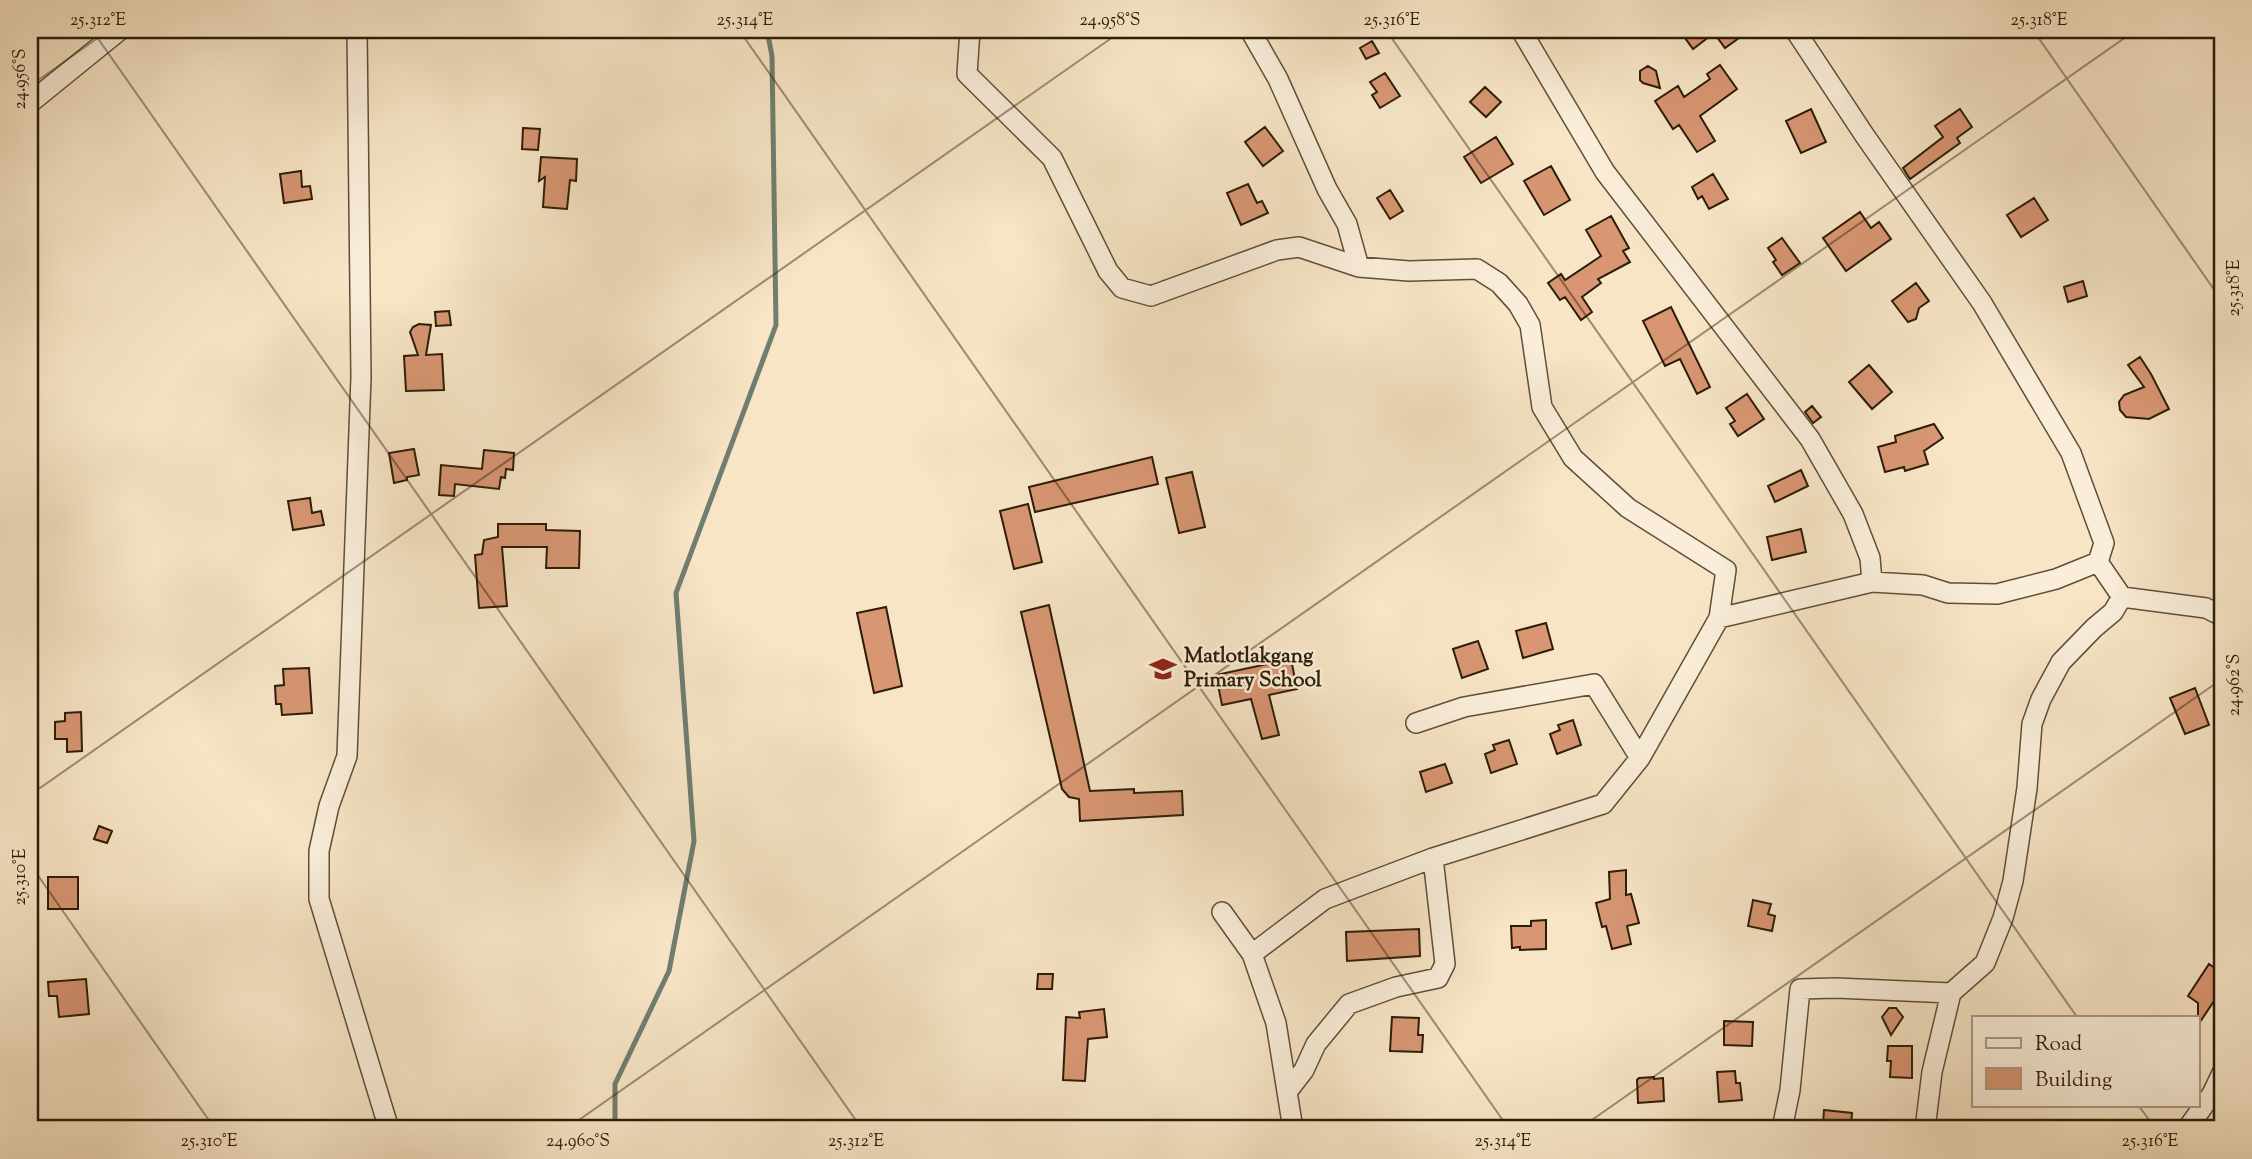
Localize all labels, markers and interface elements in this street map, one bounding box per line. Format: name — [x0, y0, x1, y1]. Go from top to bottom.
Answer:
text: 25.312°E — [70, 8, 126, 34]
text: 25.314°E — [717, 8, 774, 34]
text: 24.958°S — [1079, 8, 1141, 34]
text: 25.316°E — [1364, 8, 1421, 34]
text: 25.318°E — [2010, 8, 2068, 34]
text: 24.956°S — [8, 48, 34, 110]
text: 25.318°E — [2222, 259, 2248, 317]
place label: Matlotlakgang Primary School — [1184, 642, 1322, 696]
school or university icon: Matlotlakgang Primary School — [1148, 654, 1178, 684]
text: 24.962°S — [2222, 654, 2248, 716]
text: 25.310°E — [8, 848, 34, 906]
legend — [1972, 1016, 2200, 1106]
text: Road — [2035, 1030, 2082, 1060]
text: Building — [2035, 1066, 2112, 1096]
text: 25.310°E — [180, 1129, 238, 1155]
text: 24.960°S — [546, 1129, 610, 1155]
text: 25.312°E — [828, 1129, 884, 1155]
text: 25.314°E — [1475, 1129, 1532, 1155]
text: 25.316°E — [2122, 1129, 2179, 1155]

